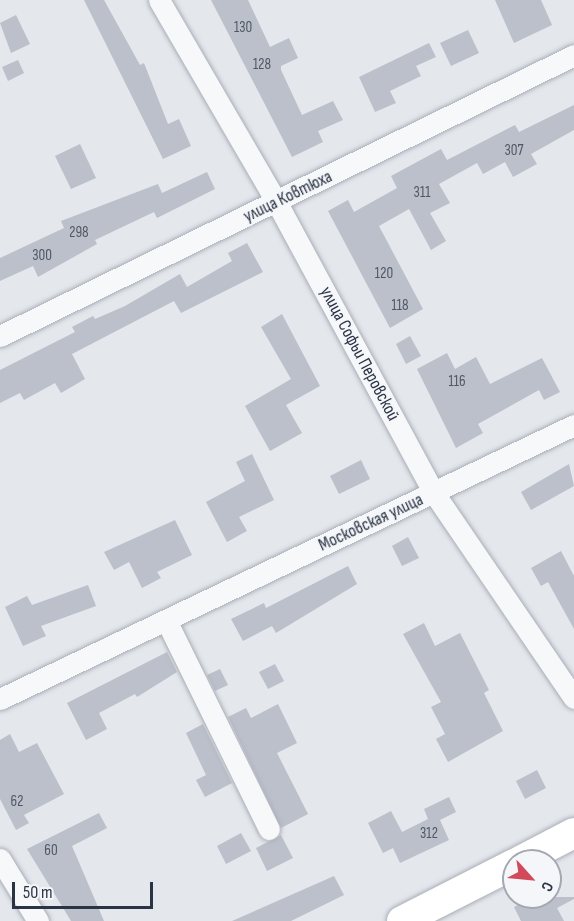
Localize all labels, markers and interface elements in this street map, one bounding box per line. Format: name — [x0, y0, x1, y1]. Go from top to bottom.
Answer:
house number: 130 — [234, 19, 252, 37]
house number: 128 — [253, 56, 271, 74]
house number: 307 — [505, 142, 523, 160]
street label: улица Ковтюха — [240, 166, 336, 228]
house number: 311 — [414, 184, 430, 202]
house number: 298 — [69, 224, 89, 242]
house number: 300 — [32, 247, 52, 265]
house number: 120 — [375, 265, 393, 283]
street label: улица Софьи Перовской — [315, 283, 403, 425]
house number: 118 — [391, 297, 409, 315]
house number: 116 — [448, 373, 466, 391]
street label: Московская улица — [315, 489, 427, 557]
house number: 62 — [11, 793, 23, 811]
house number: 312 — [420, 825, 438, 843]
house number: 60 — [44, 842, 58, 860]
north arrow — [502, 849, 562, 909]
scale bar — [15, 870, 156, 908]
text: С — [536, 879, 557, 894]
text: 50 m — [23, 882, 53, 903]

